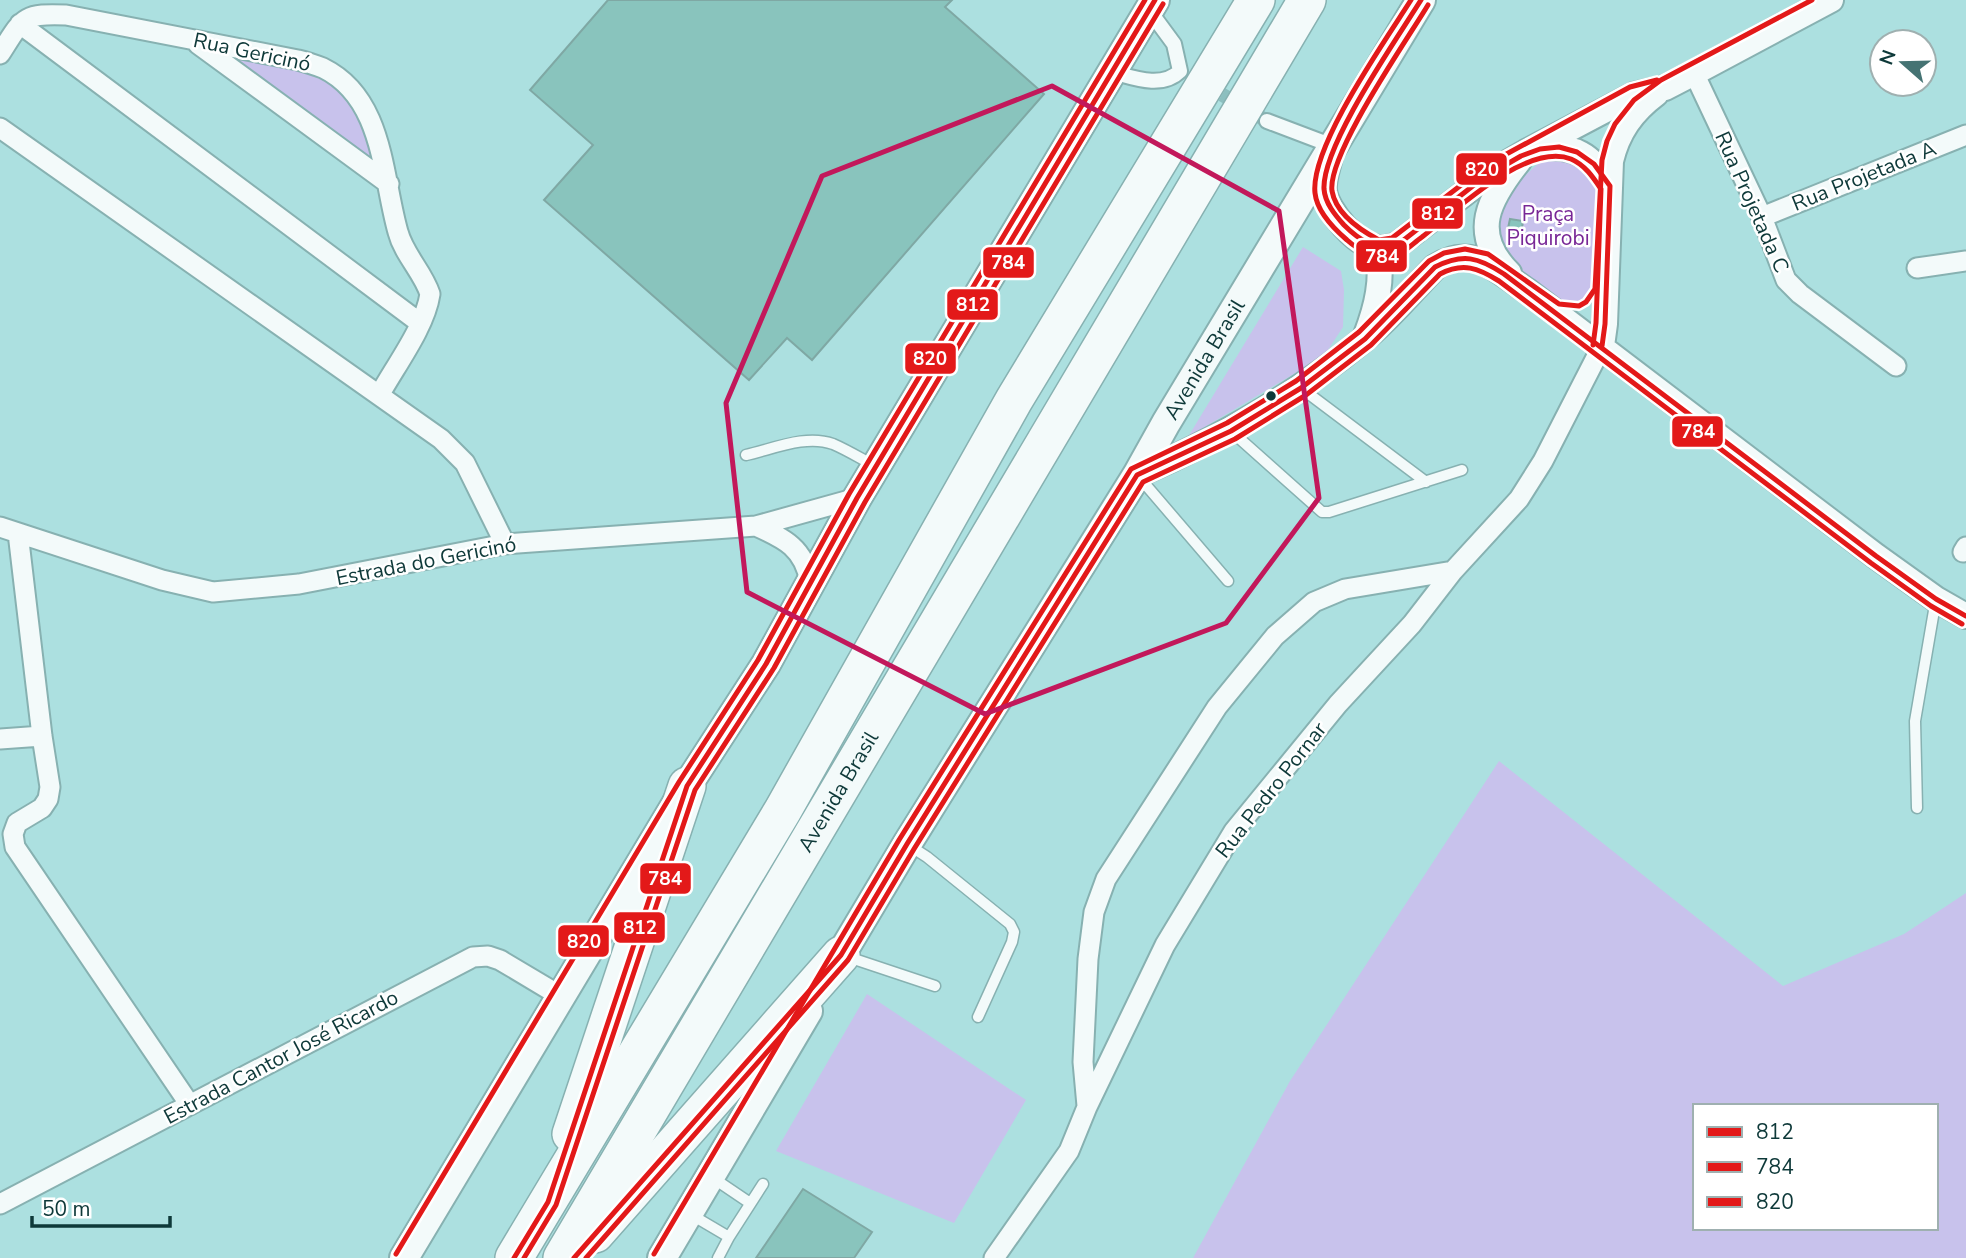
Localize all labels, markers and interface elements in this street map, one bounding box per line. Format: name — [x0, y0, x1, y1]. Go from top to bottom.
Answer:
street label: Rua Gericinó — [191, 26, 313, 78]
north arrow — [1868, 28, 1938, 98]
text: N — [1873, 46, 1903, 69]
street label: Rua Projetada C — [1708, 127, 1796, 277]
street label: Rua Projetada A — [1788, 134, 1940, 218]
line badge: 820 — [1455, 152, 1508, 186]
text: 820 — [1465, 157, 1499, 183]
line badge: 812 — [1411, 197, 1464, 230]
park label: Praça Piquirobi — [1506, 200, 1590, 252]
text: 812 — [1421, 201, 1455, 227]
line badge: 784 — [1355, 239, 1408, 273]
text: 784 — [1365, 244, 1399, 270]
line badge: 784 — [982, 246, 1035, 279]
text: 784 — [991, 250, 1025, 276]
line badge: 812 — [946, 288, 999, 321]
text: 812 — [956, 292, 990, 318]
street label: Avenida Brasil — [1157, 293, 1252, 425]
line badge: 820 — [904, 342, 957, 375]
text: 820 — [913, 346, 947, 372]
unlabelled marker — [1264, 389, 1278, 403]
line badge: 784 — [1671, 415, 1724, 448]
text: 784 — [1681, 419, 1715, 445]
street label: Estrada do Gericinó — [333, 530, 519, 592]
street label: Rua Pedro Pornar — [1209, 716, 1333, 864]
street label: Avenida Brasil — [791, 725, 885, 857]
line badge: 784 — [639, 862, 692, 895]
text: 784 — [648, 866, 682, 892]
line badge: 812 — [613, 911, 666, 944]
text: 812 — [623, 915, 657, 941]
line badge: 820 — [557, 924, 610, 958]
text: 820 — [567, 929, 601, 955]
street label: Estrada Cantor José Ricardo — [159, 983, 403, 1131]
legend — [1693, 1104, 1938, 1230]
text: 812 — [1756, 1118, 1794, 1146]
text: 784 — [1756, 1153, 1794, 1181]
scale bar — [32, 1184, 170, 1228]
text: 820 — [1756, 1188, 1794, 1216]
text: 50 m — [42, 1195, 91, 1223]

